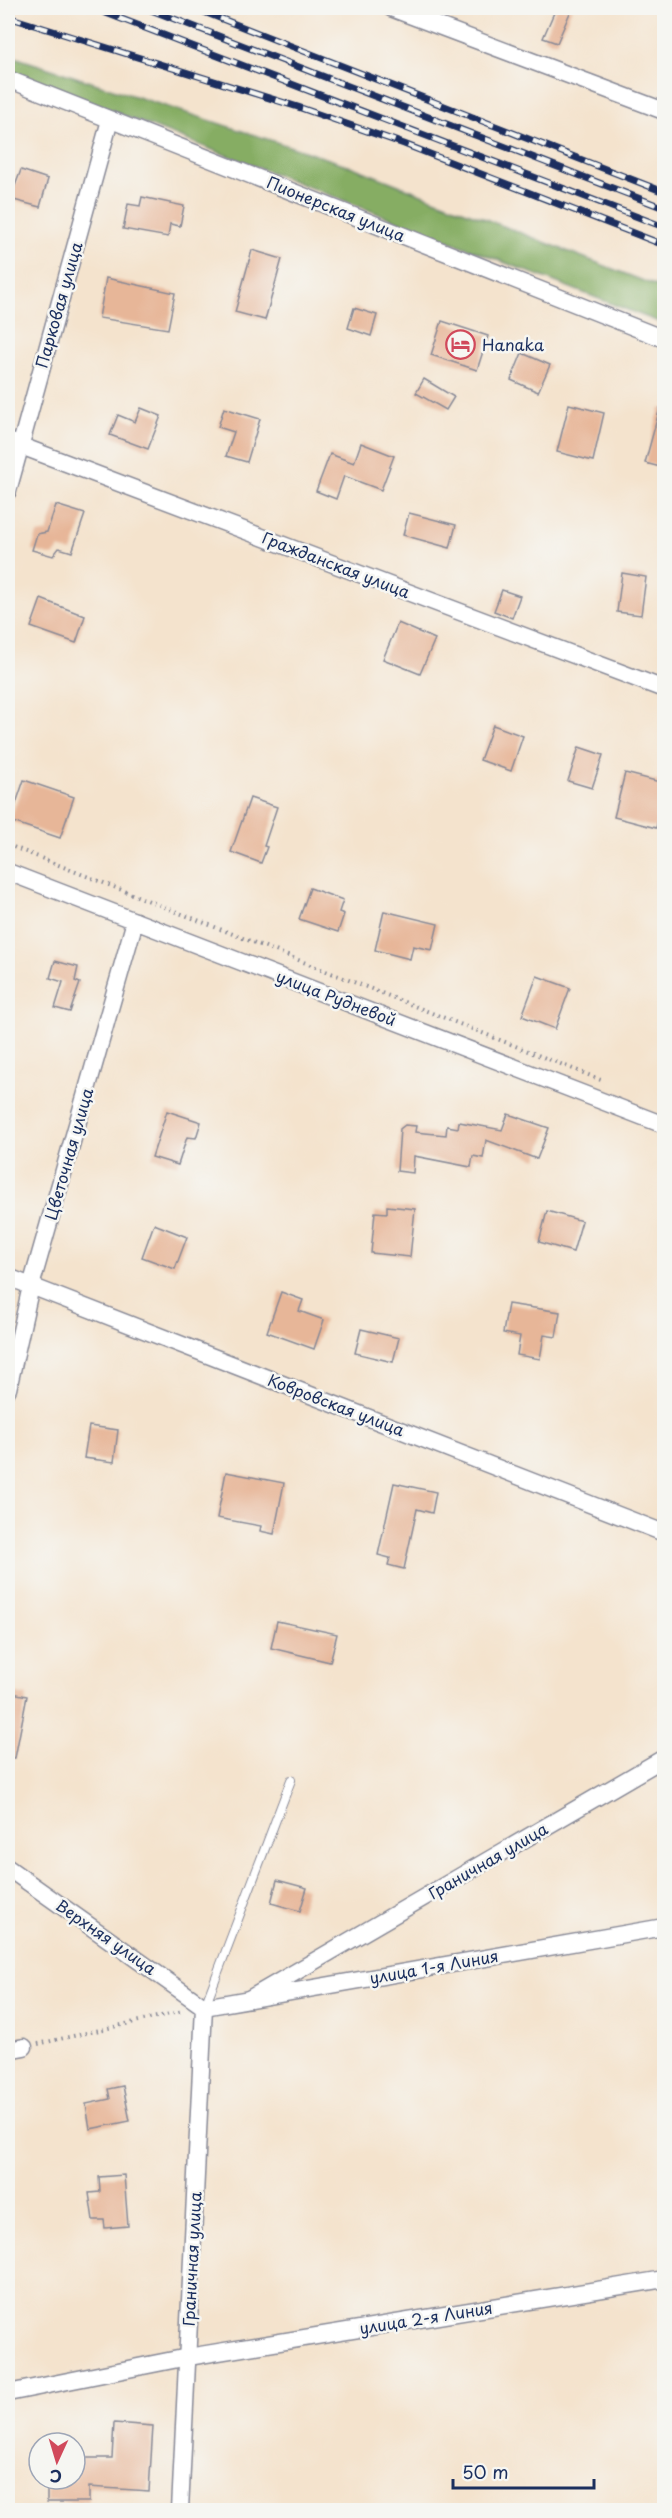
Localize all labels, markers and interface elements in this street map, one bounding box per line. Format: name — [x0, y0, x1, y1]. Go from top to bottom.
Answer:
street label: Пионерская улица — [264, 169, 409, 247]
street label: Парковая улица — [29, 239, 88, 371]
hotel icon: Hanaka — [445, 329, 477, 361]
place label: Hanaka — [482, 332, 544, 356]
street label: Гражданская улица — [259, 525, 414, 603]
street label: улица Рудневой — [273, 963, 400, 1031]
street label: Цветочная улица — [38, 1085, 98, 1223]
street label: Ковровская улица — [264, 1367, 408, 1441]
street label: Граничная улица — [423, 1816, 552, 1904]
street label: Верхняя улица — [51, 1893, 162, 1980]
street label: улица 1-я Линия — [367, 1943, 500, 1989]
street label: Граничная улица — [175, 2191, 207, 2327]
street label: улица 2-я Линия — [358, 2295, 494, 2339]
north arrow — [27, 2431, 87, 2491]
scale bar — [453, 2452, 594, 2490]
text: 50 m — [462, 2458, 509, 2485]
text: С — [49, 2465, 63, 2489]

